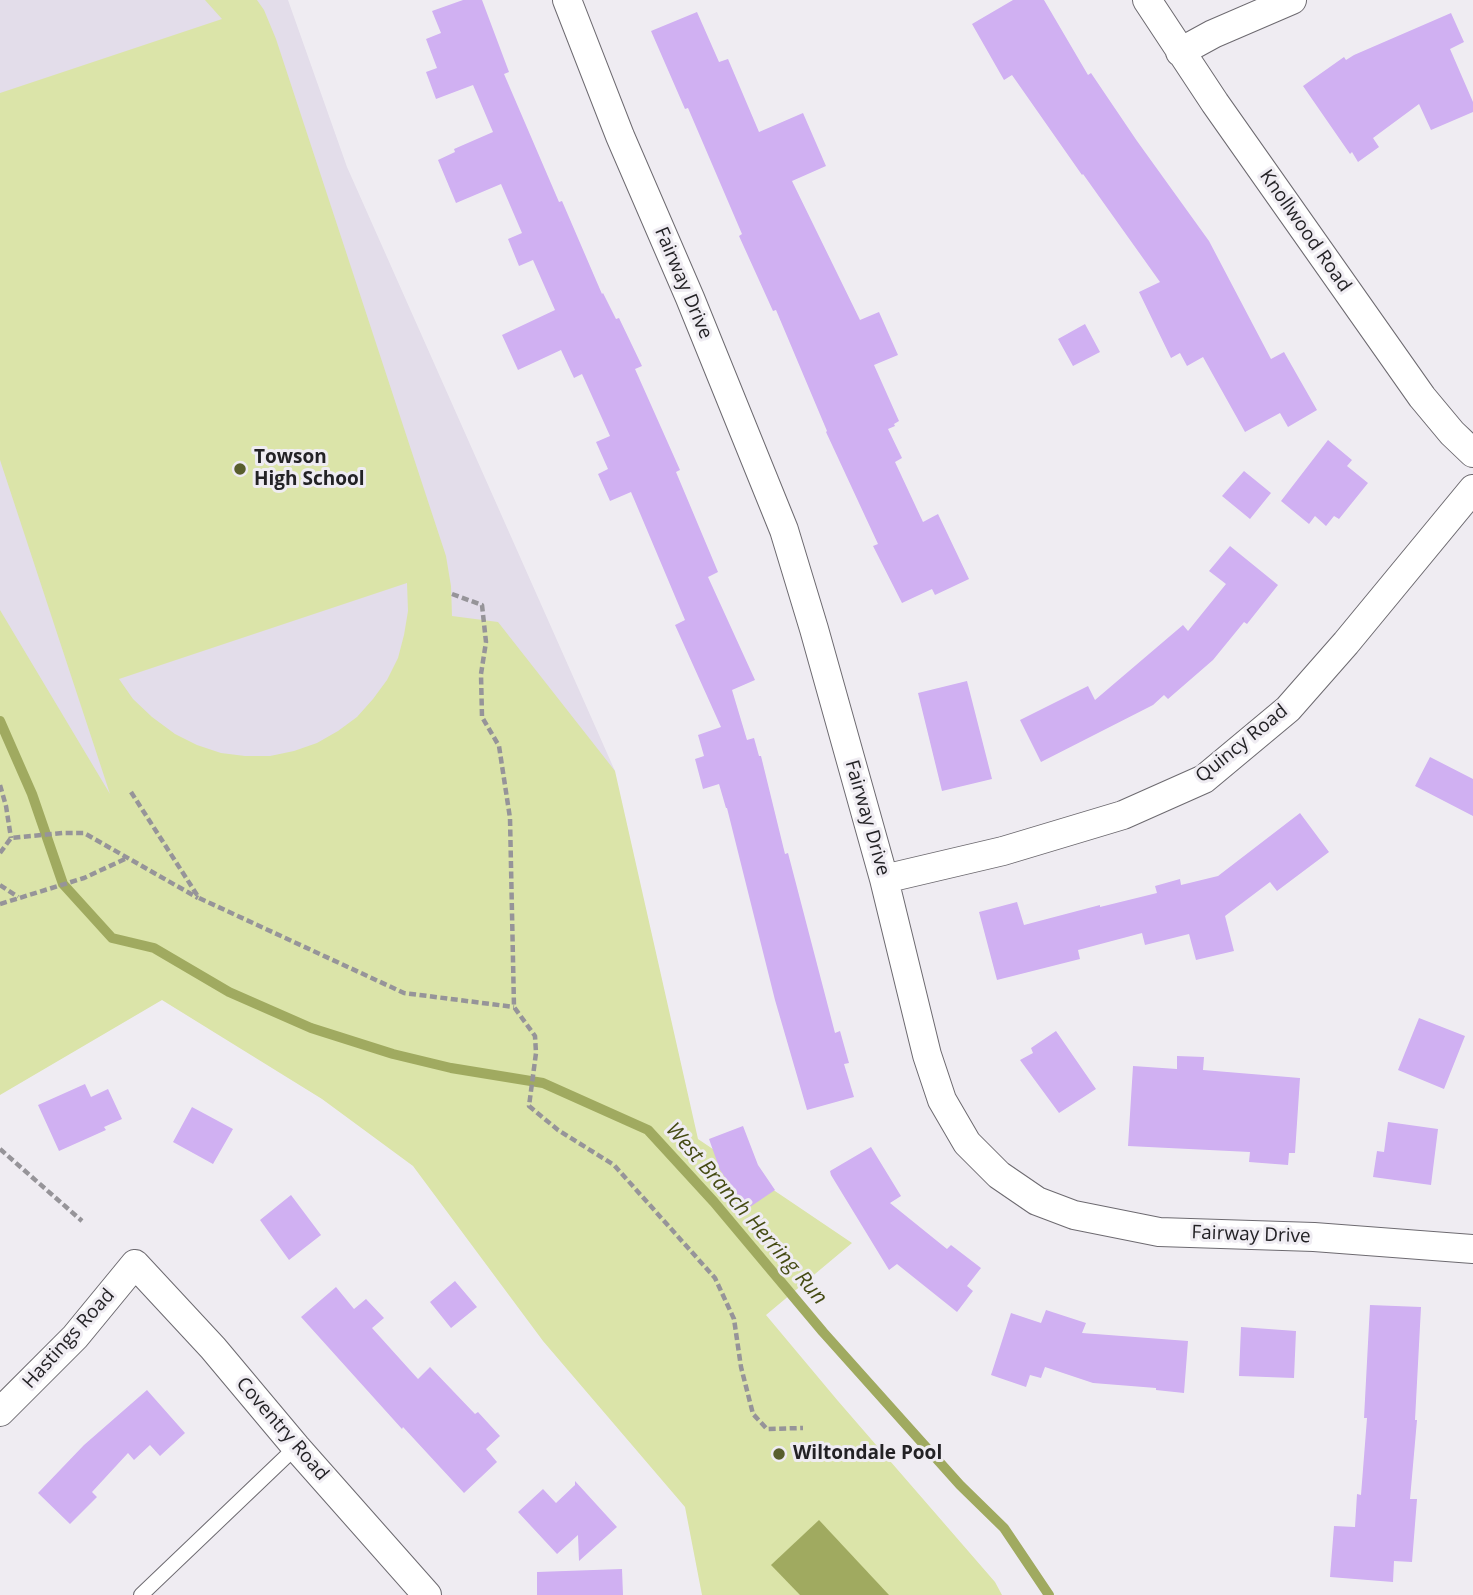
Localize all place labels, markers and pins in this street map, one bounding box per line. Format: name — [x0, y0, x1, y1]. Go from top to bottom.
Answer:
place label: Towson High School — [254, 447, 365, 491]
marker: Towson High School — [232, 461, 248, 477]
place label: Wiltondale Pool — [793, 1443, 942, 1465]
marker: Wiltondale Pool — [771, 1446, 787, 1462]

